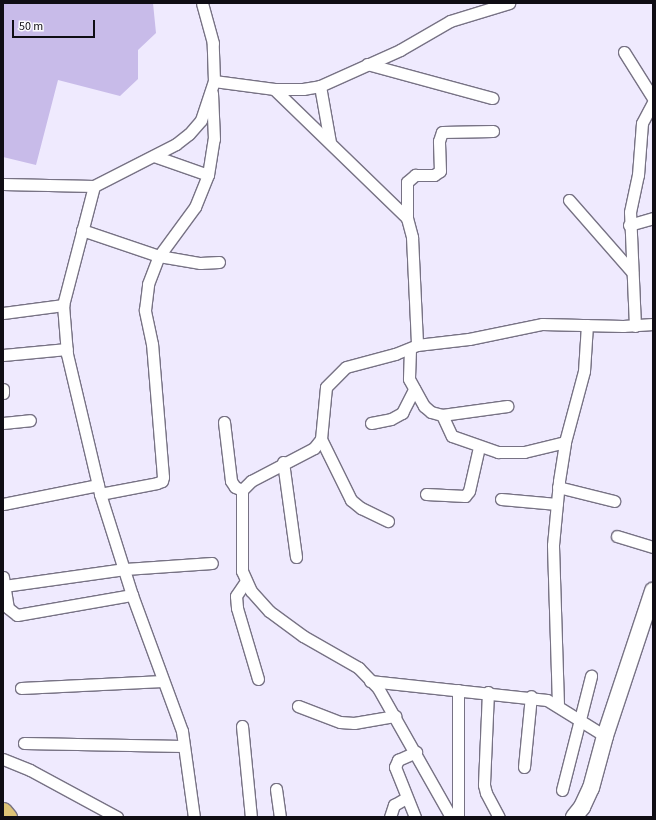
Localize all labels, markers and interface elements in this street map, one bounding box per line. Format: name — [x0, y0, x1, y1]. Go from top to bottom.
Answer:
scale bar — [14, 12, 97, 38]
text: 50 m — [19, 18, 43, 35]

